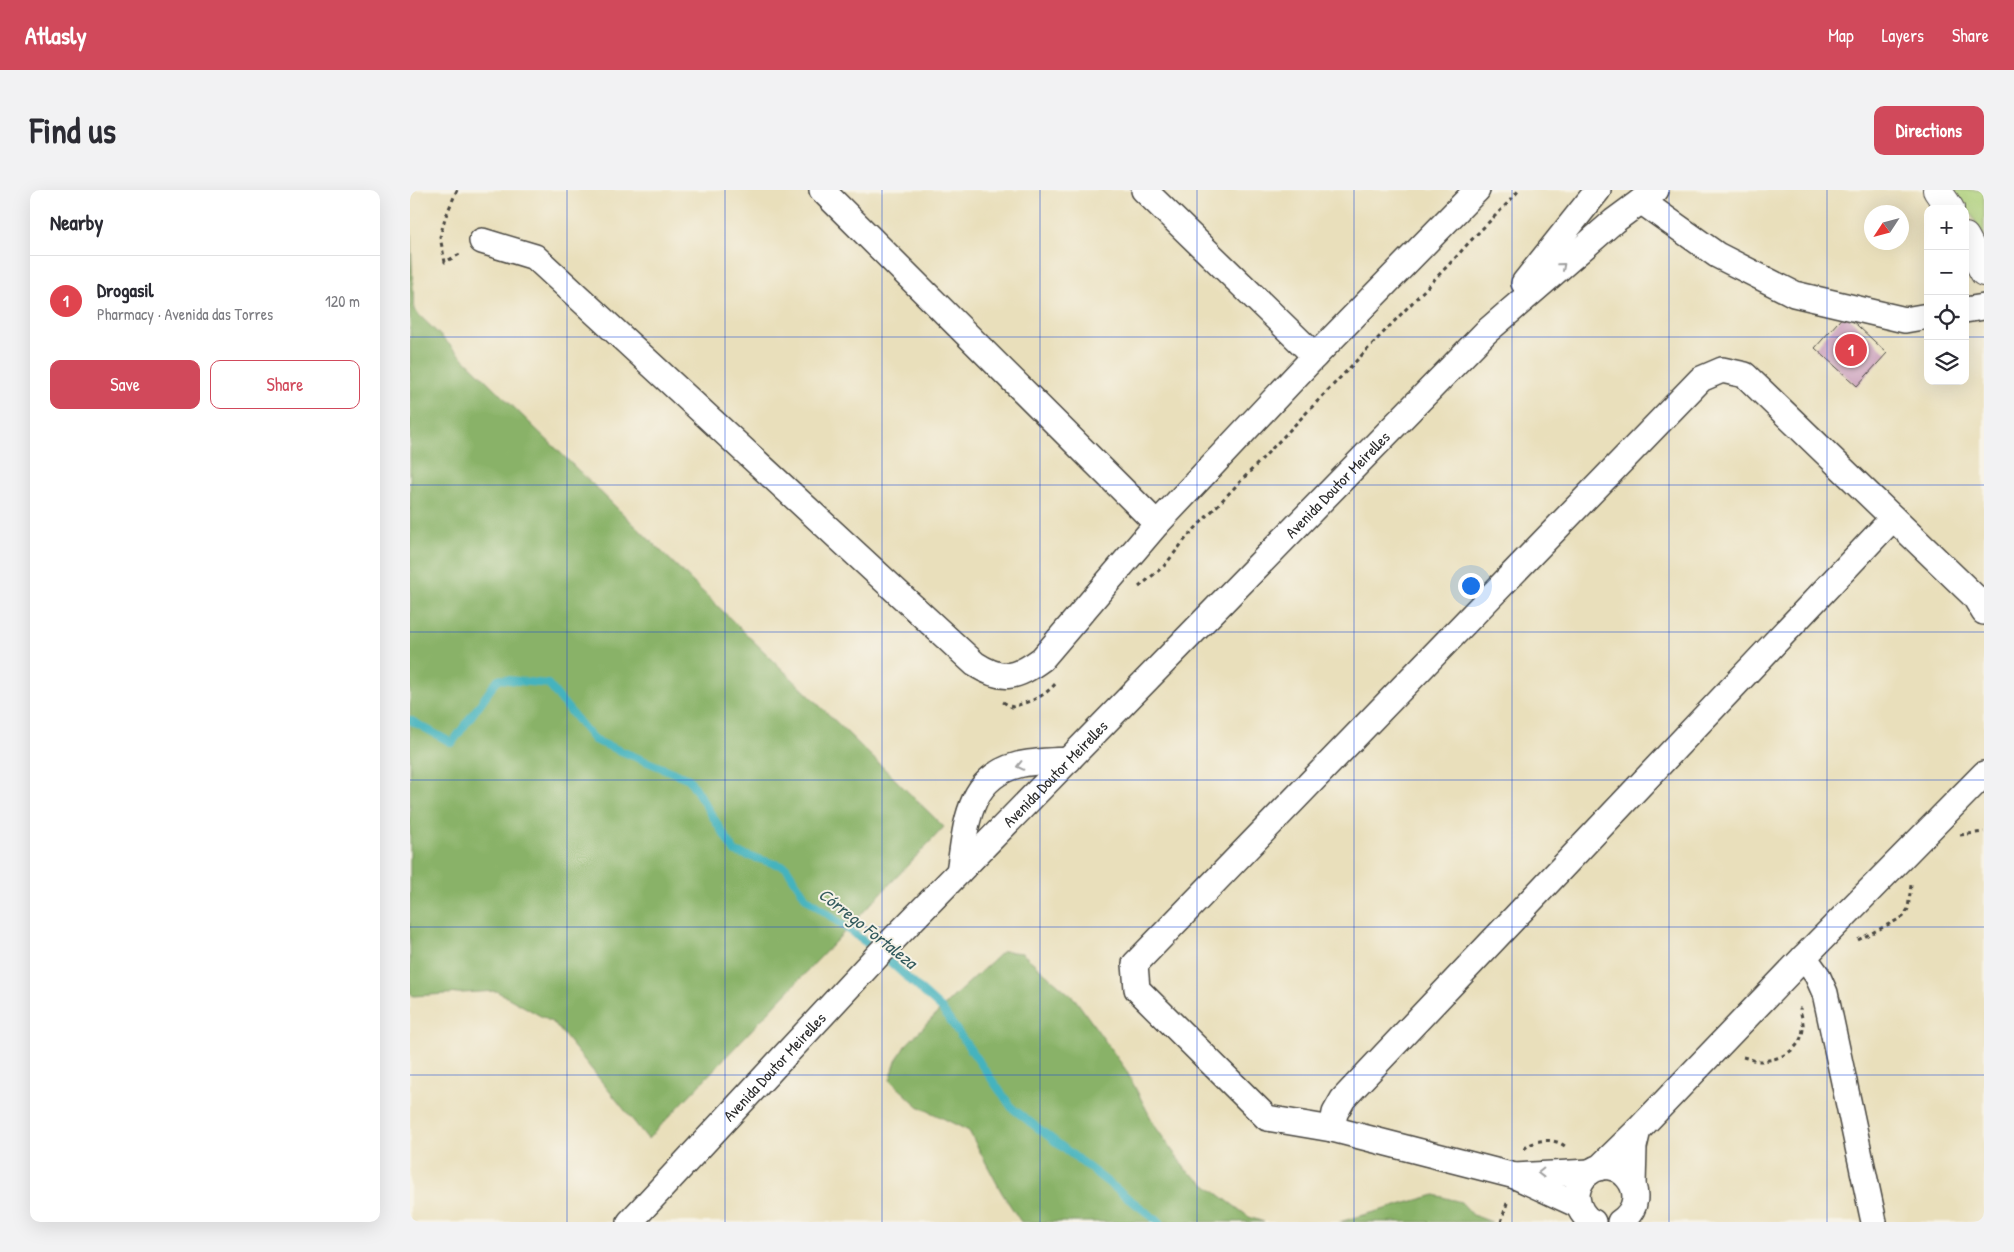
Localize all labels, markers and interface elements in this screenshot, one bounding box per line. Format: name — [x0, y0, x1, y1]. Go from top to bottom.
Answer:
text: Atlasly — [25, 19, 87, 51]
text: Map — [1828, 23, 1854, 48]
text: Layers — [1882, 23, 1924, 48]
text: Share — [1952, 23, 1989, 48]
button: Directions — [1874, 106, 1984, 155]
text: Find us — [30, 107, 116, 154]
north arrow — [1864, 205, 1909, 250]
map controls — [1924, 205, 1969, 385]
button: + — [1924, 205, 1969, 250]
text: Nearby — [50, 208, 103, 237]
button: − — [1924, 250, 1969, 295]
one-way arrow — [1556, 263, 1565, 271]
text: Drogasil — [97, 277, 154, 303]
text: 1 — [63, 290, 69, 312]
text: 120 m — [325, 290, 360, 312]
button: locate — [1924, 295, 1969, 340]
text: Pharmacy · Avenida das Torres — [97, 303, 273, 325]
pin: 1 — [1835, 331, 1867, 369]
button: layers — [1924, 340, 1969, 385]
button: Save — [50, 360, 200, 409]
button: Share — [210, 360, 360, 409]
street label: Avenida Doutor Meirelles — [1280, 426, 1395, 543]
your location — [1458, 573, 1484, 599]
street label: Avenida Doutor Meirelles — [998, 715, 1112, 832]
one-way arrow — [1016, 760, 1025, 771]
water label: Córrego Fortaleza — [814, 882, 924, 976]
street label: Avenida Doutor Meirelles — [718, 1007, 831, 1126]
one-way arrow — [1537, 1168, 1545, 1179]

